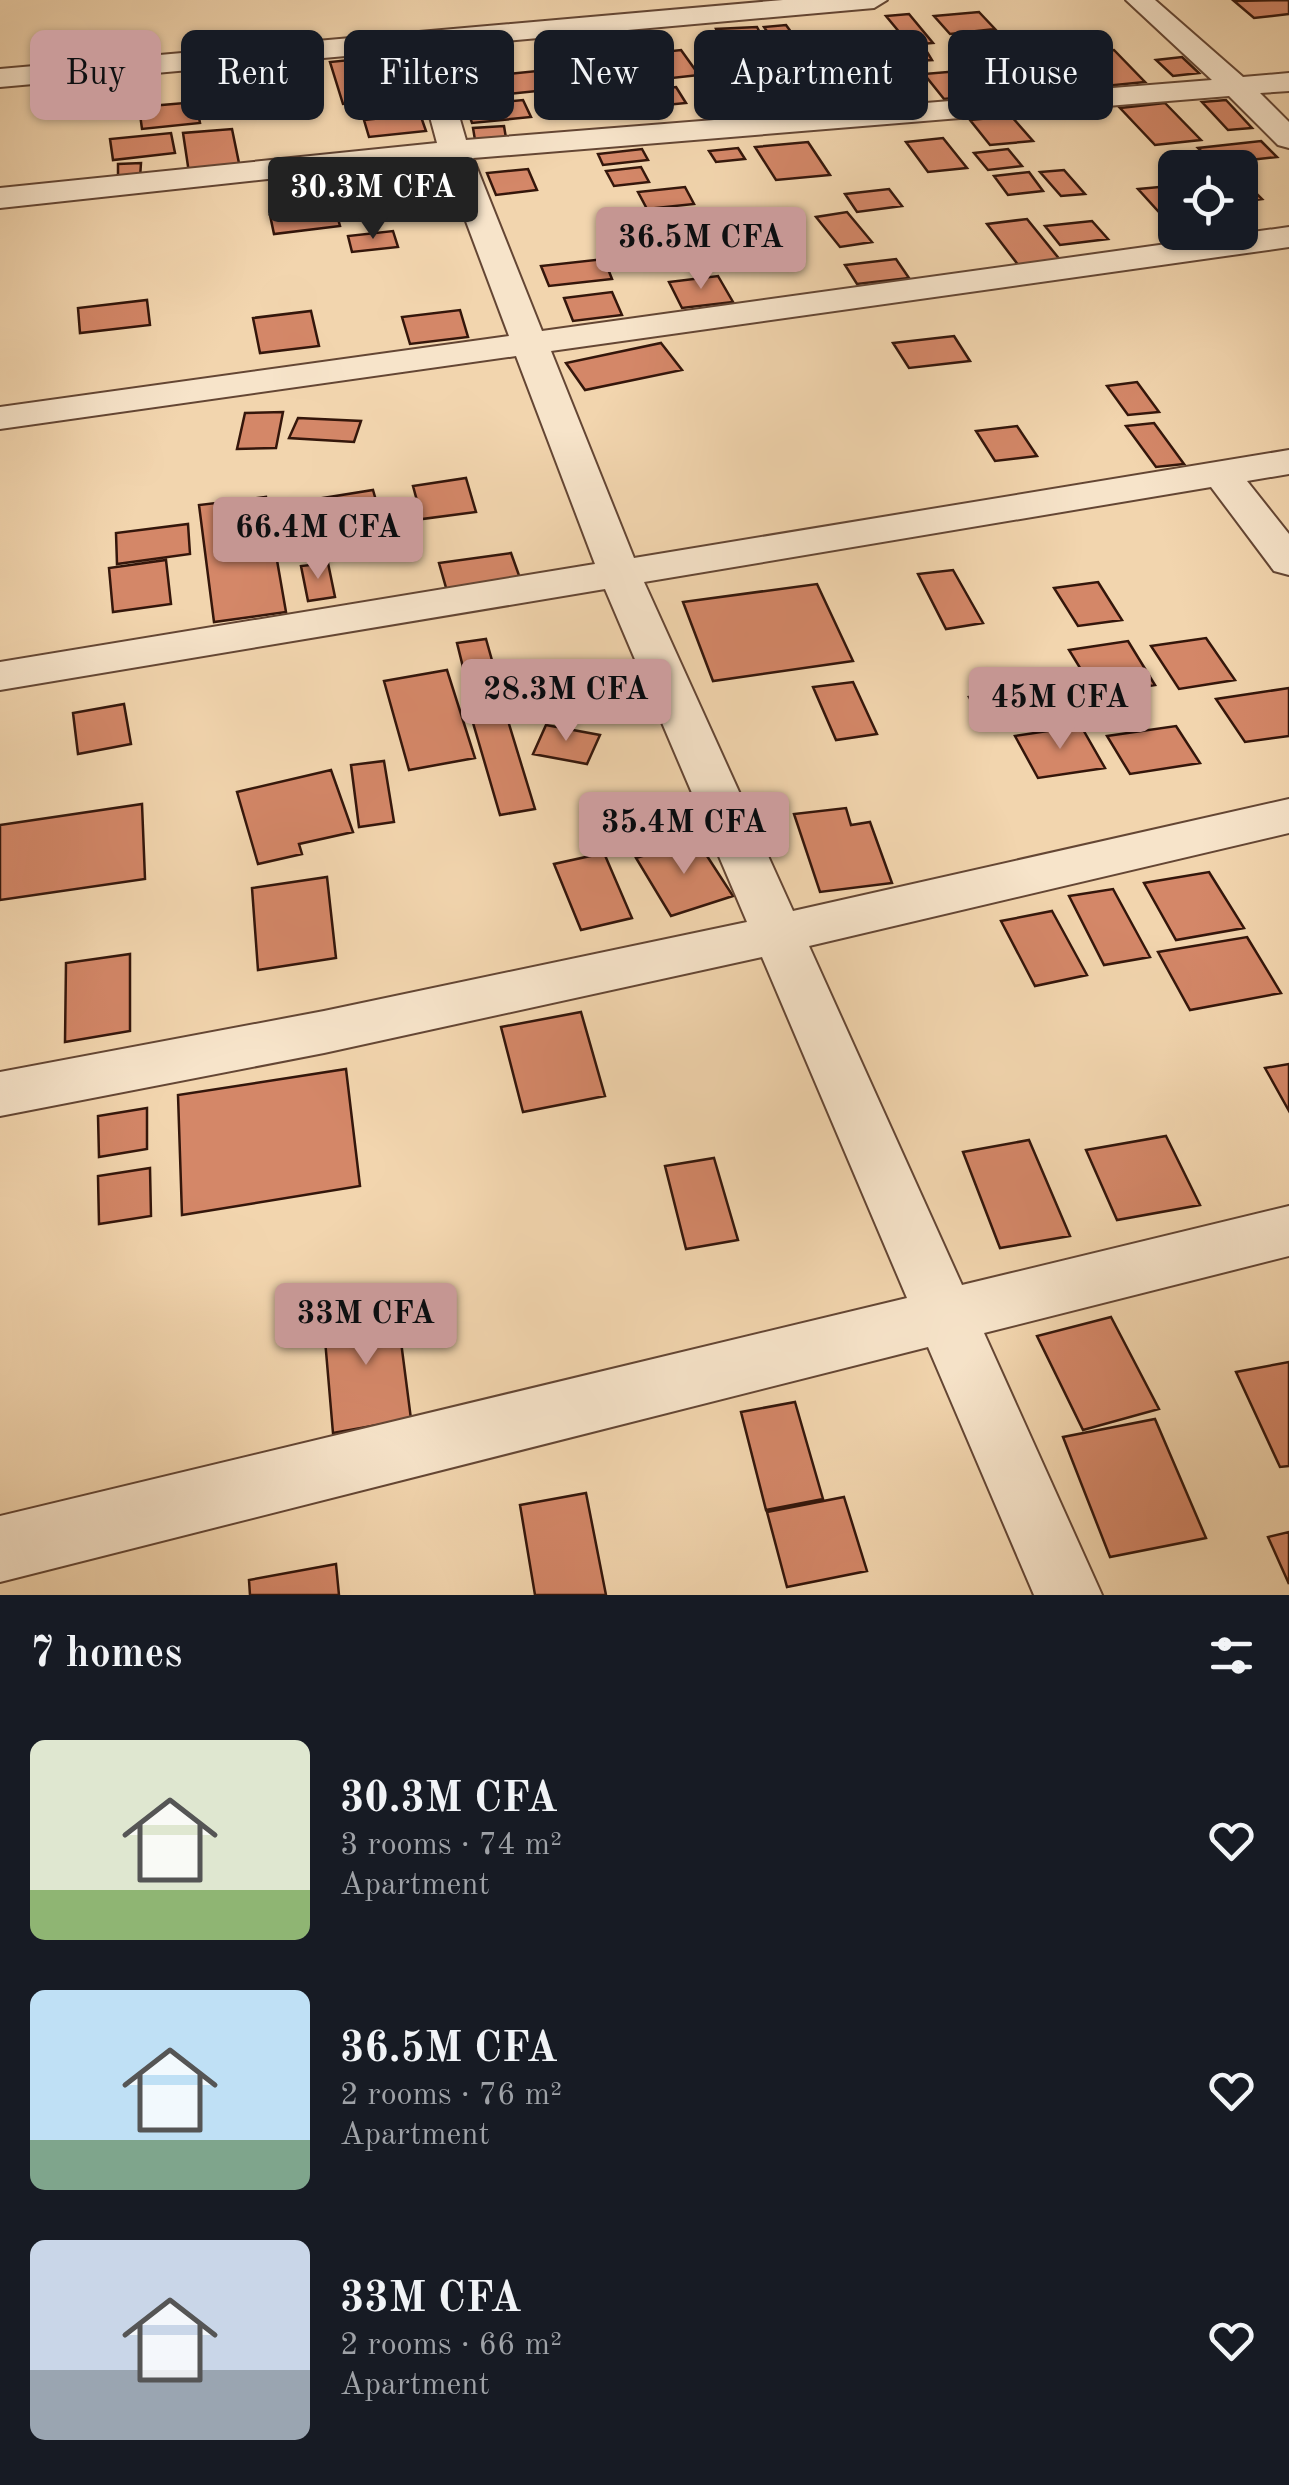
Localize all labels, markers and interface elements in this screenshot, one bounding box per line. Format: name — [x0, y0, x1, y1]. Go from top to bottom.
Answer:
chip: Buy — [30, 30, 161, 120]
chip: Rent — [181, 30, 324, 120]
chip: Filters — [344, 30, 514, 120]
chip: New — [534, 30, 674, 120]
chip: Apartment — [694, 30, 928, 120]
chip: House — [948, 30, 1113, 120]
map controls — [1158, 150, 1258, 250]
button: locate — [1158, 150, 1258, 250]
pin: 30.3M CFA — [259, 157, 487, 242]
text: 30.3M CFA — [290, 173, 456, 205]
pin: 36.5M CFA — [587, 207, 815, 292]
text: 36.5M CFA — [618, 223, 784, 255]
pin: 66.4M CFA — [204, 497, 432, 582]
text: 66.4M CFA — [235, 513, 401, 545]
pin: 28.3M CFA — [452, 659, 680, 744]
pin: 45M CFA — [968, 667, 1152, 752]
text: 28.3M CFA — [483, 675, 649, 707]
text: 45M CFA — [991, 683, 1129, 715]
pin: 35.4M CFA — [570, 792, 798, 877]
text: 35.4M CFA — [601, 808, 767, 840]
pin: 33M CFA — [274, 1283, 458, 1368]
text: 33M CFA — [297, 1299, 435, 1331]
icon: filters — [1204, 1628, 1259, 1683]
text: 7 homes — [30, 1634, 182, 1676]
text: 30.3M CFA — [340, 1779, 558, 1821]
icon: home — [110, 1780, 230, 1900]
icon: heart — [1204, 1813, 1259, 1868]
text: 3 rooms · 74 m² — [340, 1830, 562, 1862]
text: Apartment — [340, 1870, 490, 1902]
text: 36.5M CFA — [340, 2029, 558, 2071]
icon: home — [110, 2030, 230, 2150]
icon: heart — [1204, 2063, 1259, 2118]
text: 2 rooms · 76 m² — [340, 2080, 562, 2112]
text: Apartment — [340, 2120, 490, 2152]
text: 33M CFA — [340, 2279, 522, 2321]
icon: home — [110, 2280, 230, 2400]
icon: heart — [1204, 2313, 1259, 2368]
text: 2 rooms · 66 m² — [340, 2330, 562, 2362]
text: Apartment — [340, 2370, 490, 2402]

